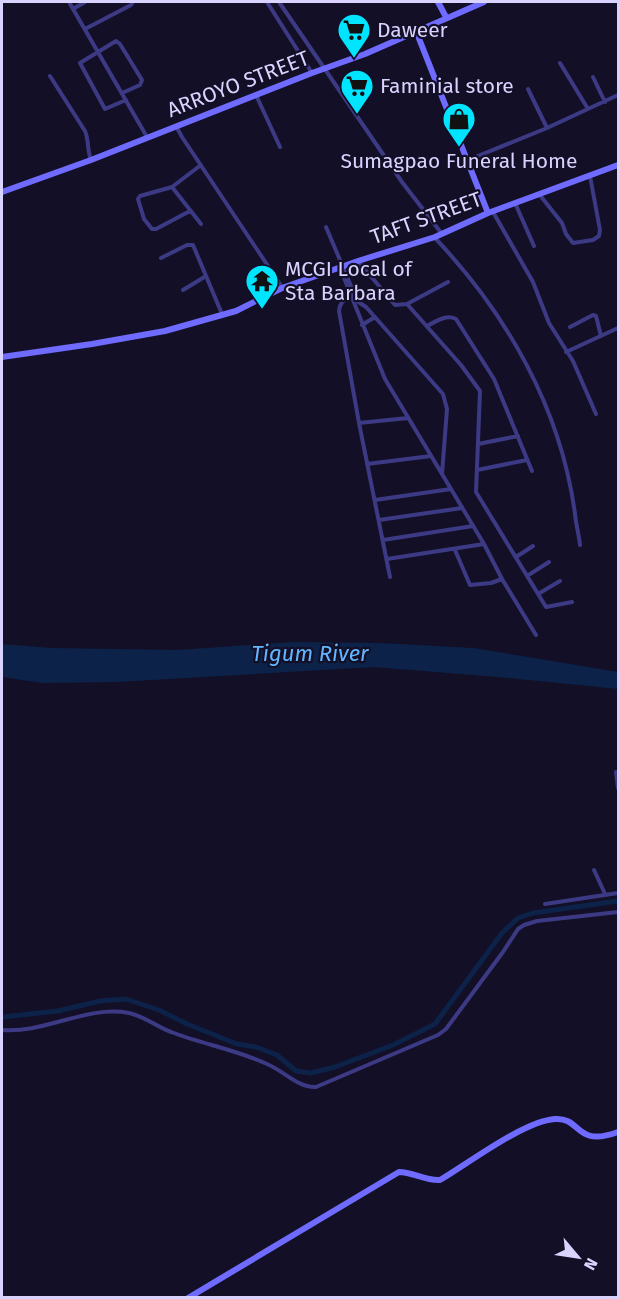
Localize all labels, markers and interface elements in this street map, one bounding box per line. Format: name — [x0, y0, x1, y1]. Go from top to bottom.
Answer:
supermarket icon: Daweer — [336, 12, 372, 59]
place label: Daweer — [377, 17, 448, 43]
street label: ARROYO STREET — [163, 45, 313, 123]
supermarket icon: Faminial store — [339, 68, 375, 115]
place label: Faminial store — [380, 73, 514, 99]
shop icon: Sumagpao Funeral Home — [441, 101, 477, 148]
place label: Sumagpao Funeral Home — [340, 148, 578, 174]
street label: TAFT STREET — [367, 186, 485, 250]
place label: MCGI Local of Sta Barbara — [285, 256, 414, 306]
temple icon: MCGI Local of Sta Barbara — [244, 263, 280, 310]
water label: Tigum River — [252, 640, 369, 667]
north arrow — [548, 1227, 608, 1287]
text: N — [580, 1255, 602, 1273]

